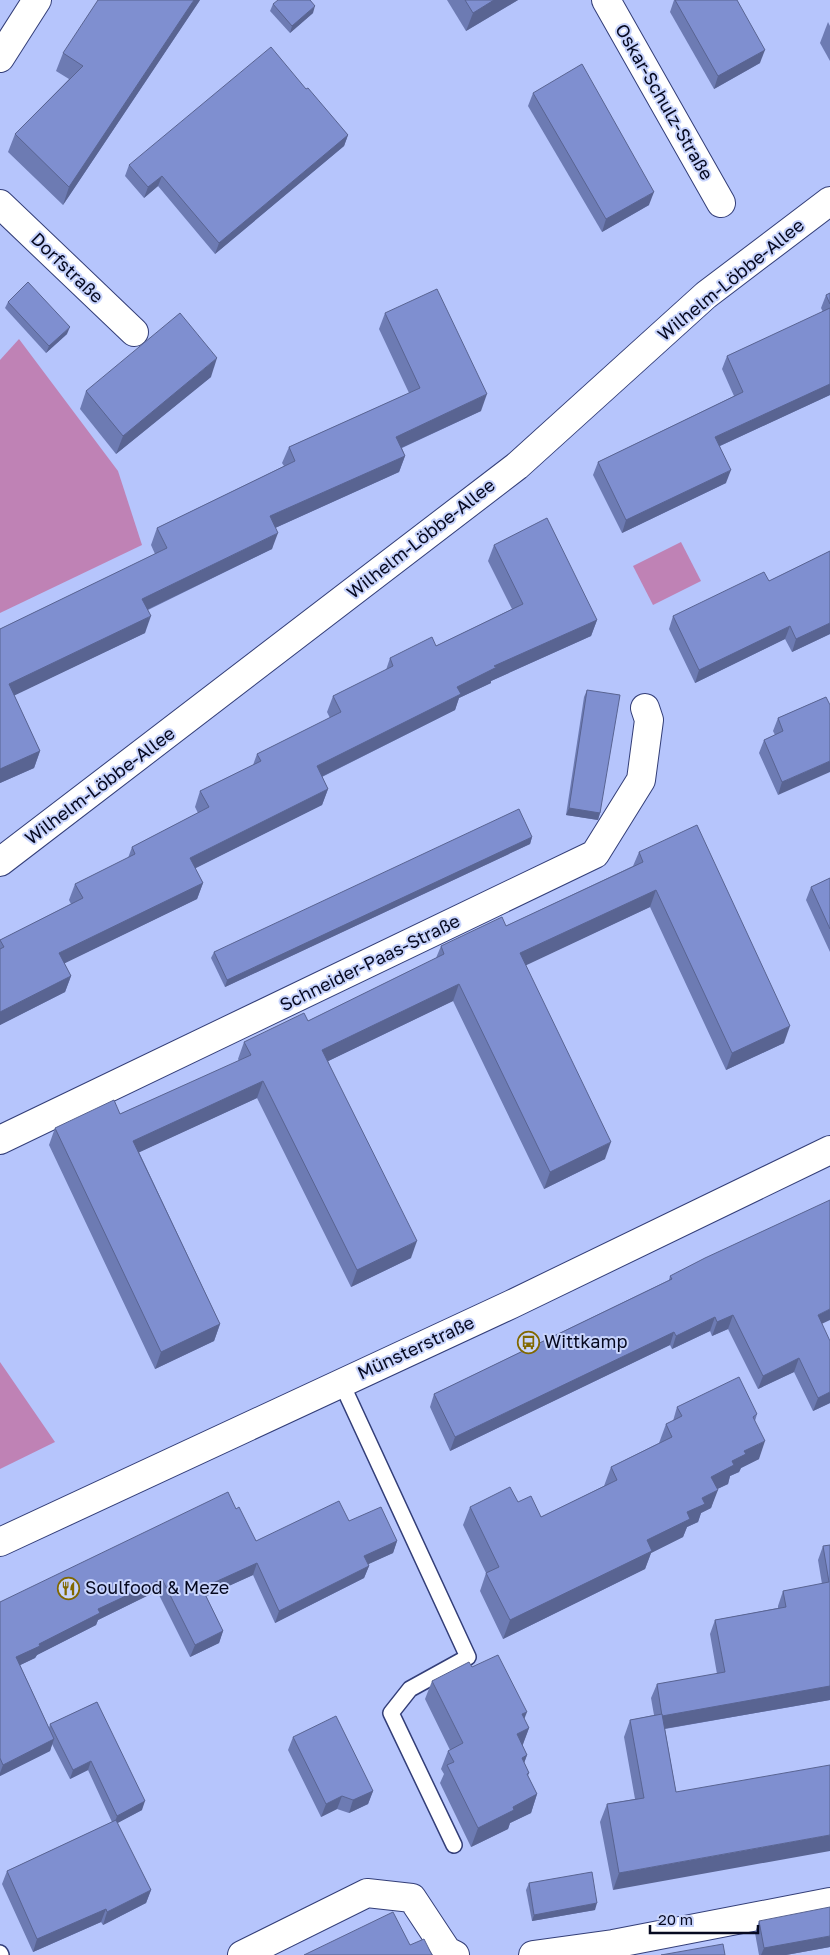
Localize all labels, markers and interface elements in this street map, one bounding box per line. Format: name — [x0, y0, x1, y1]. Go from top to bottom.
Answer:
street label: Oskar-Schulz-Straße — [611, 19, 719, 184]
street label: Wilhelm-Löbbe-Allee — [653, 213, 808, 345]
street label: Dorfstraße — [27, 227, 108, 307]
street label: Wilhelm-Löbbe-Allee — [342, 473, 499, 603]
street label: Wilhelm-Löbbe-Allee — [20, 722, 179, 849]
street label: Schneider-Paas-Straße — [276, 909, 463, 1015]
street label: Münsterstraße — [354, 1310, 477, 1384]
bus stop icon: Wittkamp — [516, 1330, 540, 1354]
place label: Wittkamp — [544, 1330, 627, 1352]
restaurant icon: Soulfood & Meze — [57, 1576, 81, 1600]
place label: Soulfood & Meze — [85, 1576, 229, 1598]
scale bar — [650, 1902, 758, 1934]
text: 20 m — [658, 1910, 693, 1928]

